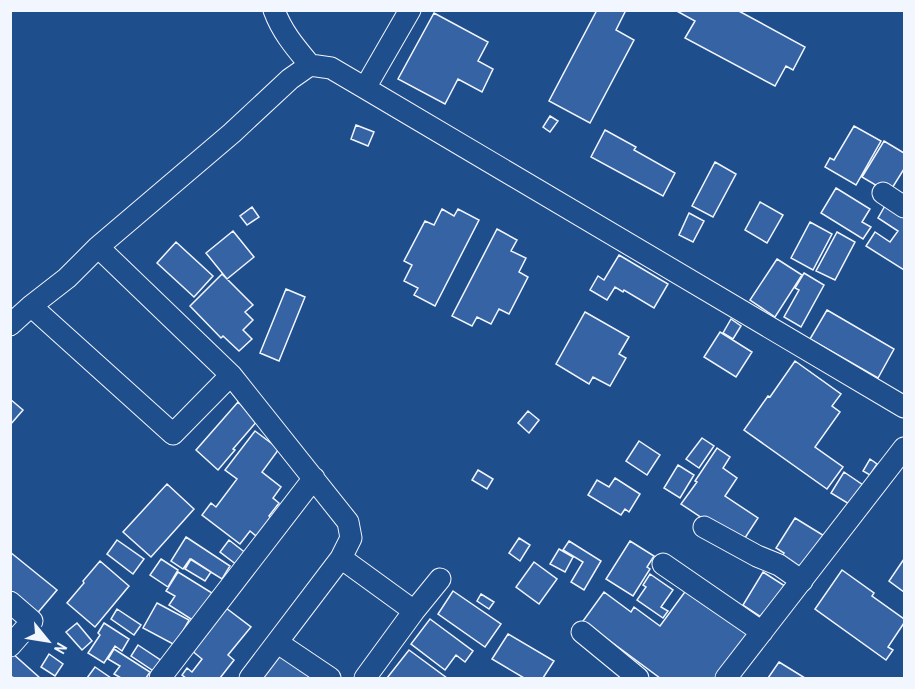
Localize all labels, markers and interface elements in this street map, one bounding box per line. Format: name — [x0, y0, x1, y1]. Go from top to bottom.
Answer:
north arrow — [18, 611, 78, 671]
text: N — [49, 639, 73, 658]

